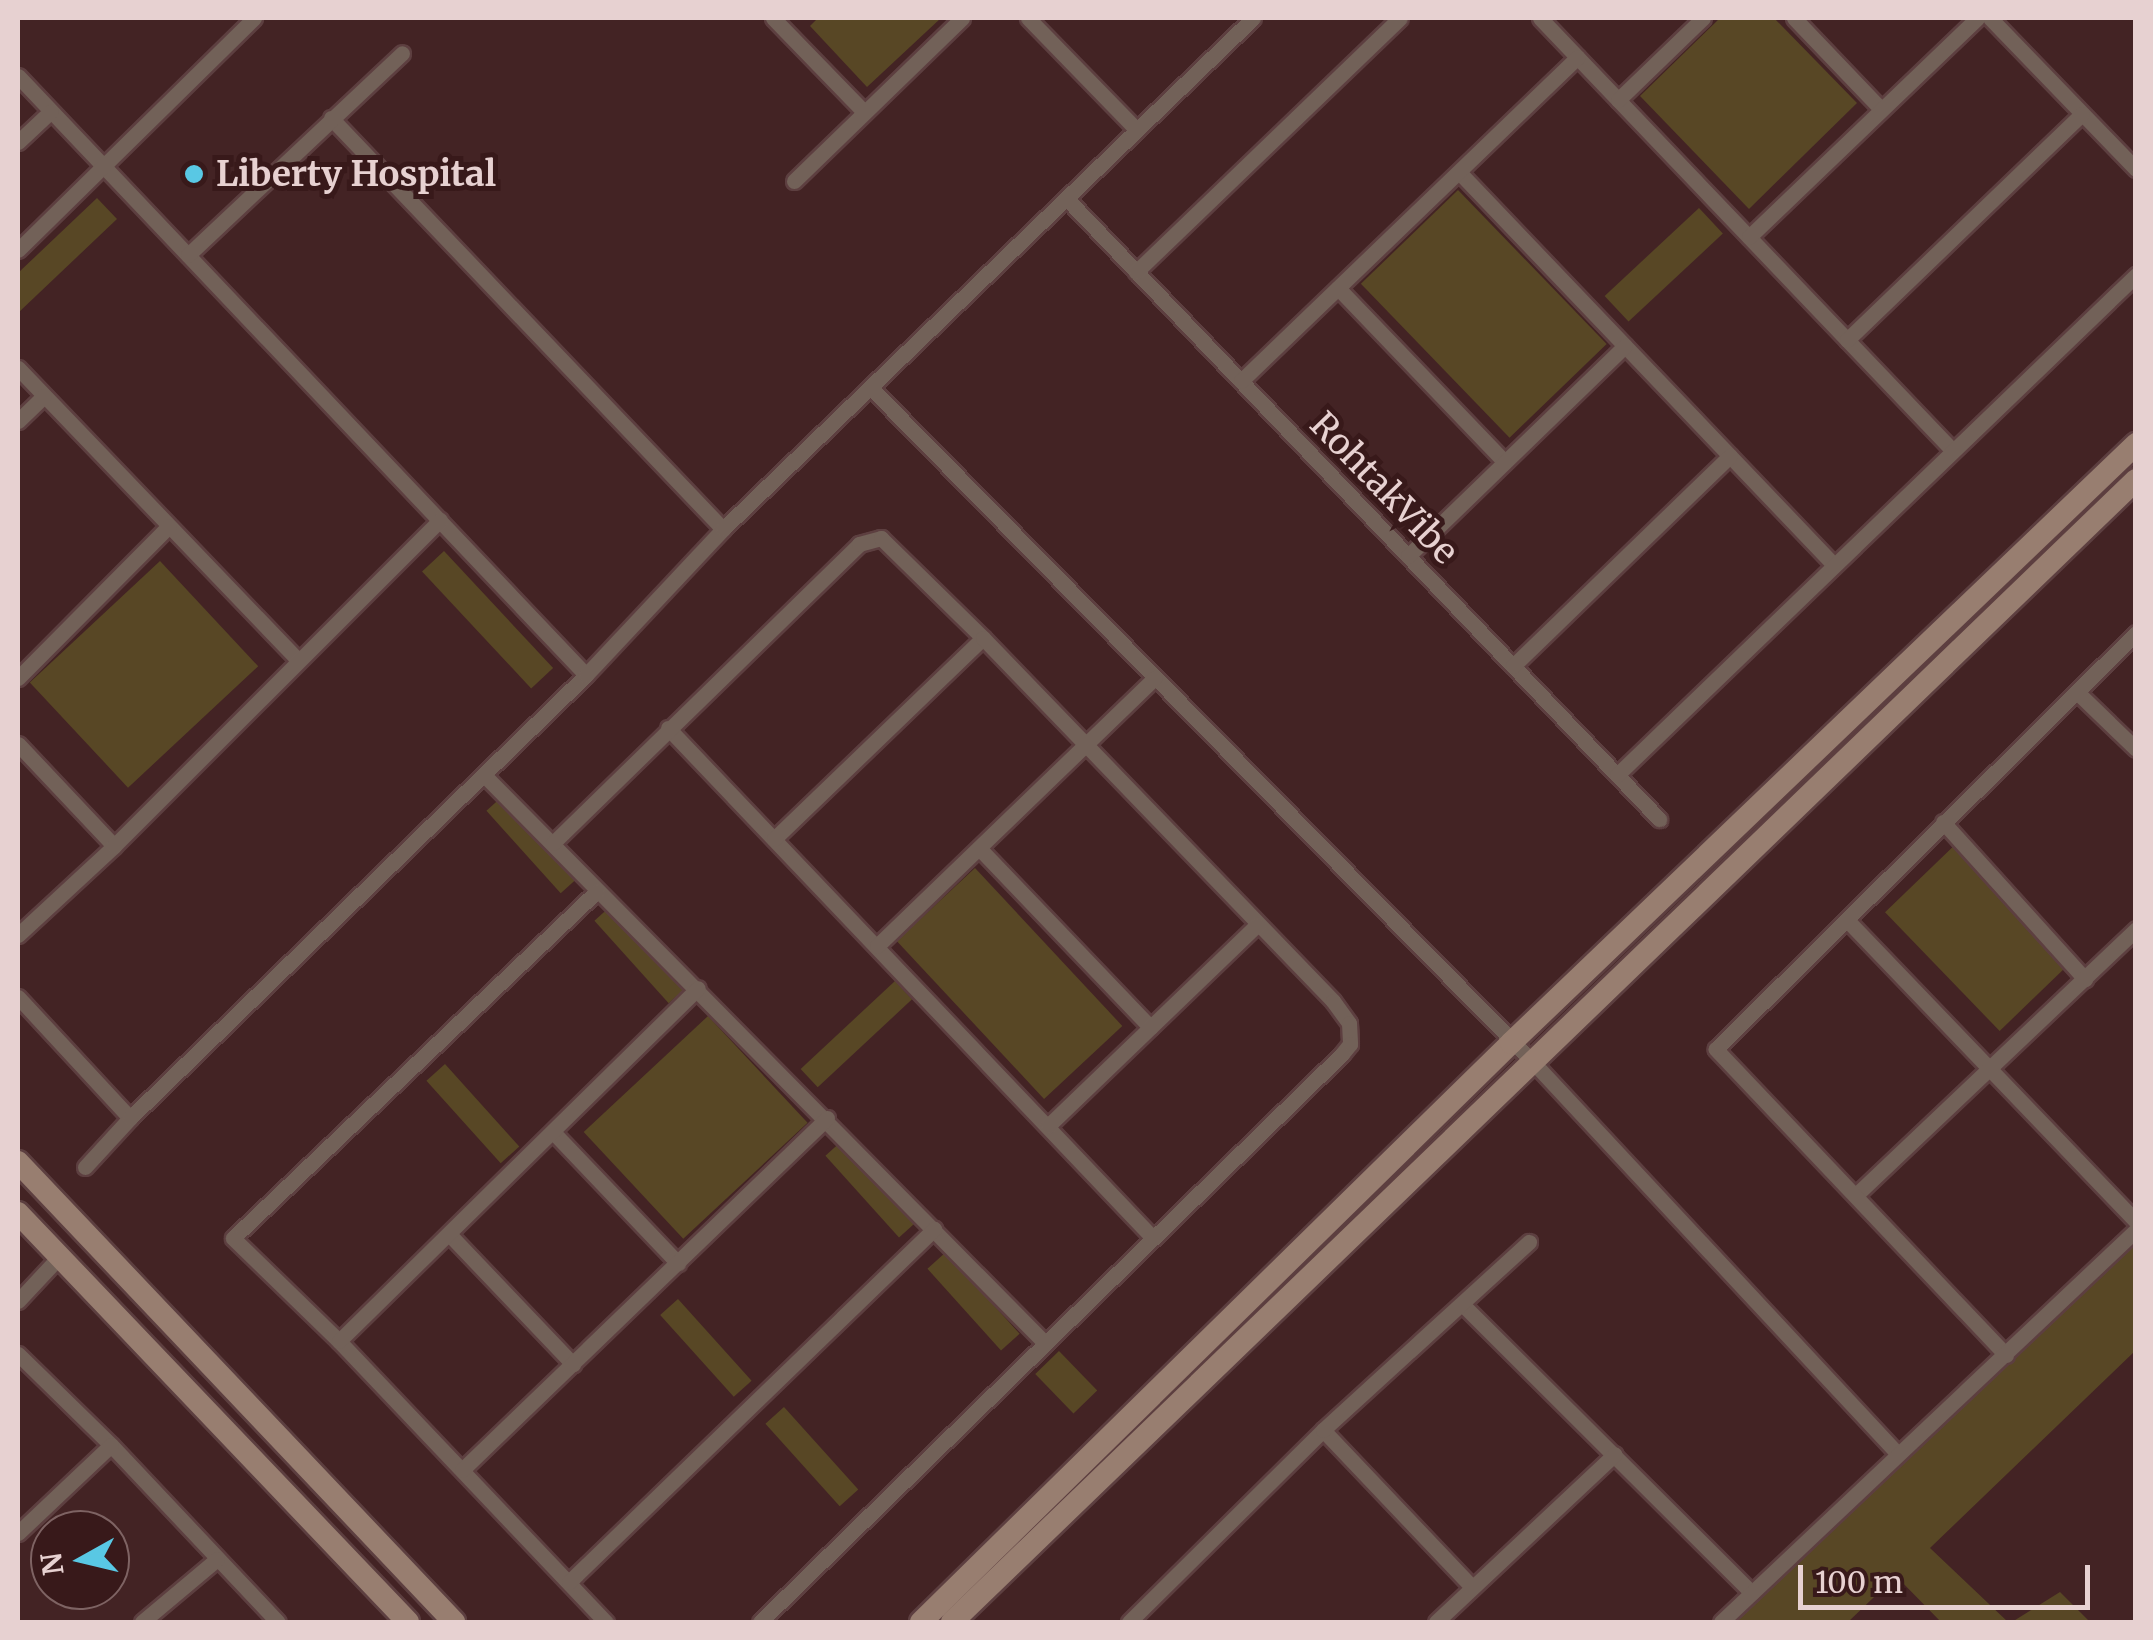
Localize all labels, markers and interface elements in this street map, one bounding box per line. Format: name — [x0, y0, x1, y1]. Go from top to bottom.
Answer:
place label: Liberty Hospital — [216, 153, 496, 195]
marker: Liberty Hospital — [181, 161, 207, 187]
street label: RohtakVibe — [1301, 404, 1467, 572]
north arrow — [30, 1510, 130, 1610]
scale bar — [1803, 1545, 2096, 1607]
text: N — [33, 1550, 72, 1577]
text: 100 m — [1815, 1563, 1903, 1601]

